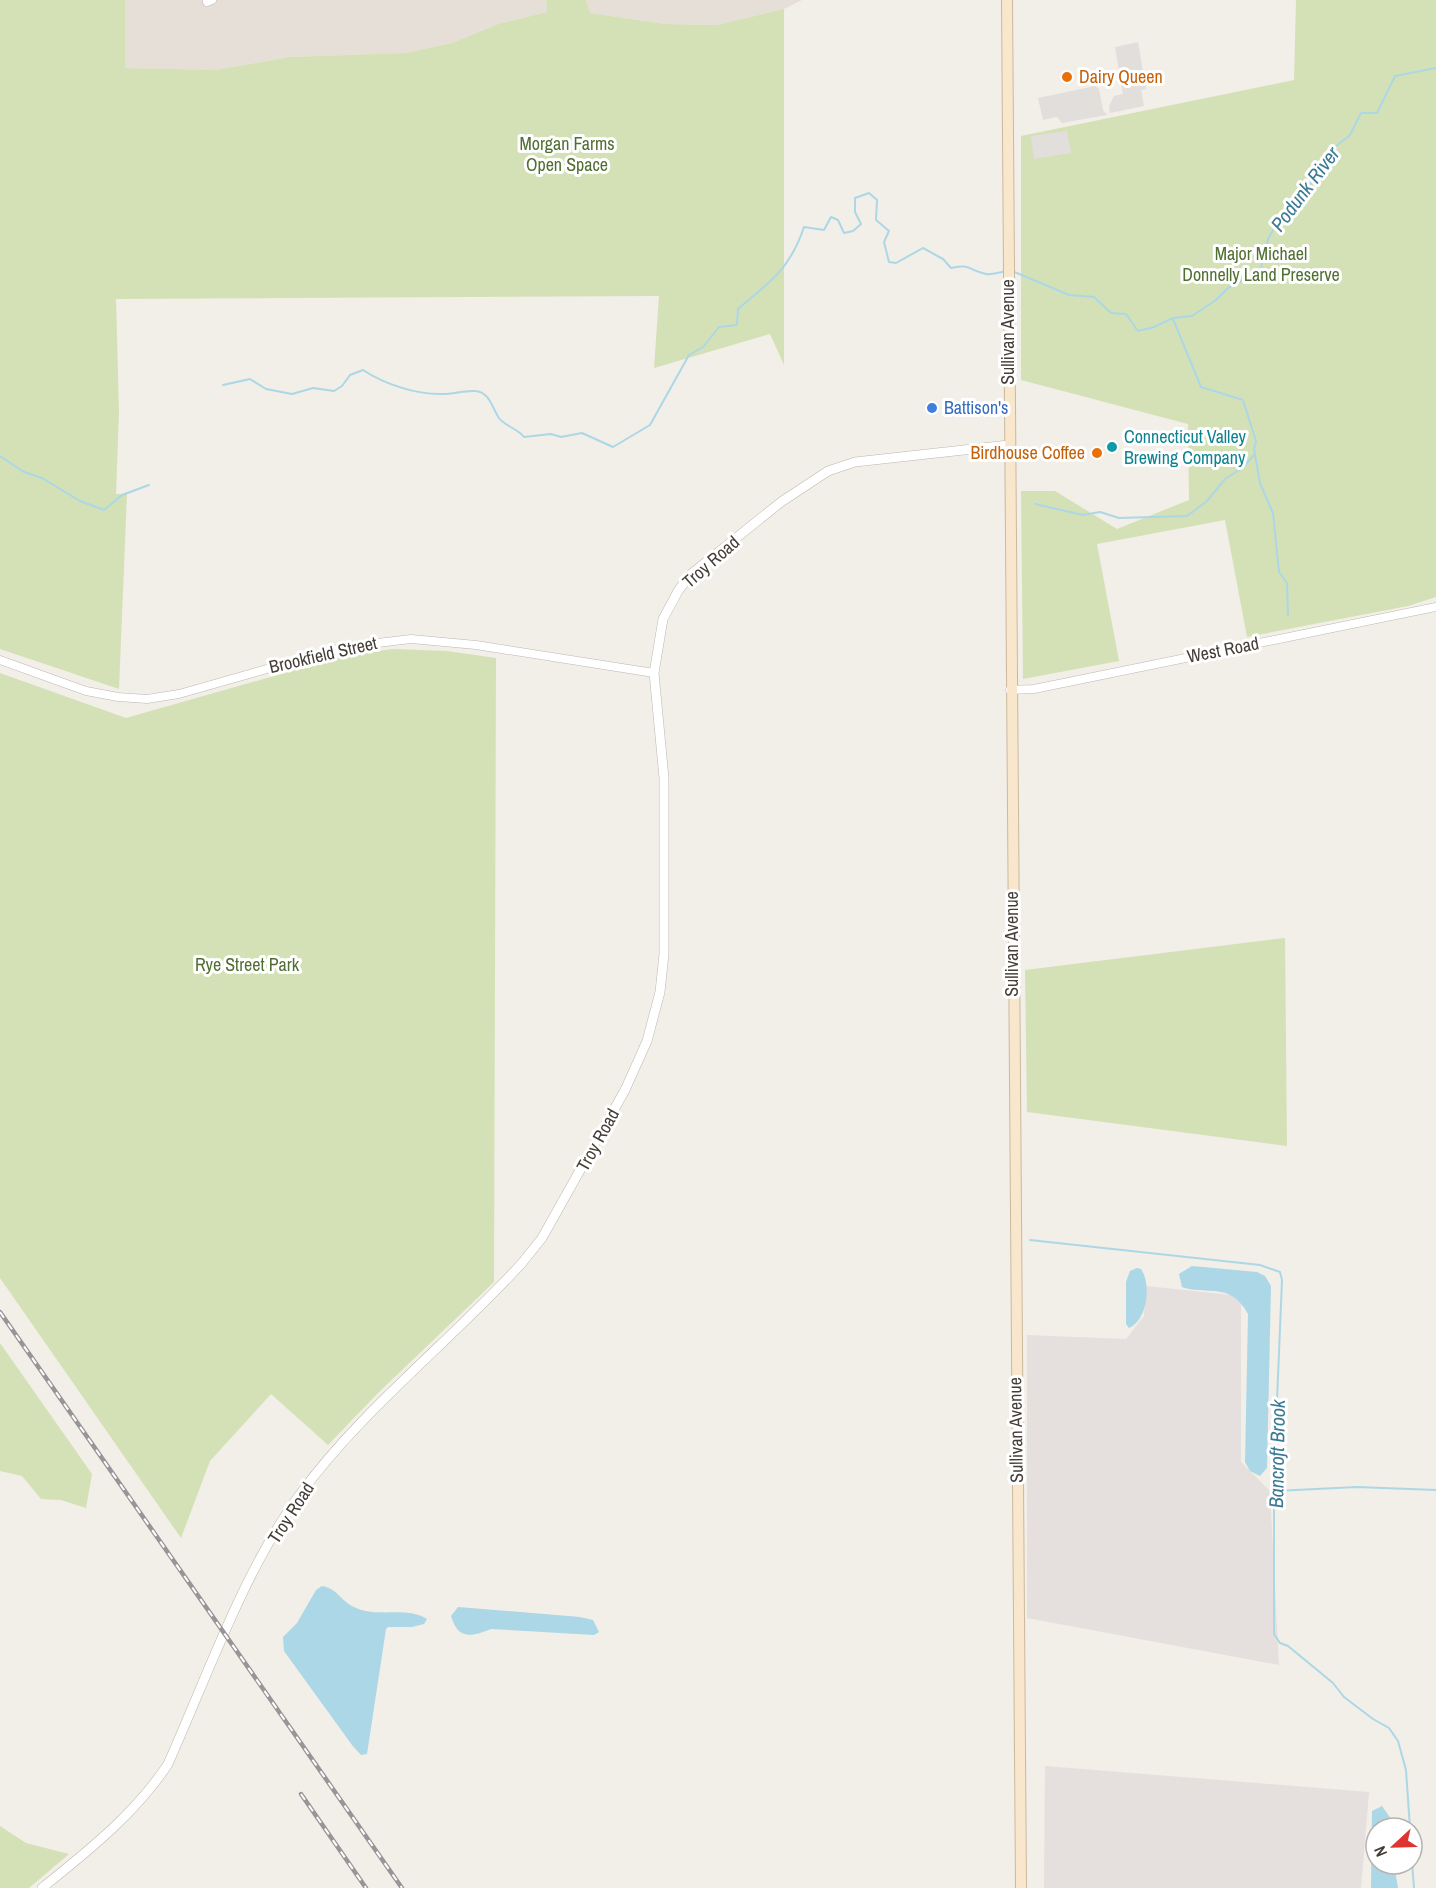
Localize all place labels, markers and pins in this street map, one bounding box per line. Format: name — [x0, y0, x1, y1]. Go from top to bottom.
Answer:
place label: Dairy Queen — [1079, 64, 1163, 89]
marker: Dairy Queen — [1060, 70, 1074, 84]
place label: Battison's — [944, 395, 1008, 420]
marker: Battison's — [925, 401, 939, 415]
place label: Connecticut Valley Brewing Company — [1124, 424, 1247, 470]
place label: Birdhouse Coffee — [970, 440, 1085, 465]
marker: Connecticut Valley Brewing Company — [1105, 440, 1119, 454]
marker: Birdhouse Coffee — [1090, 446, 1104, 460]

